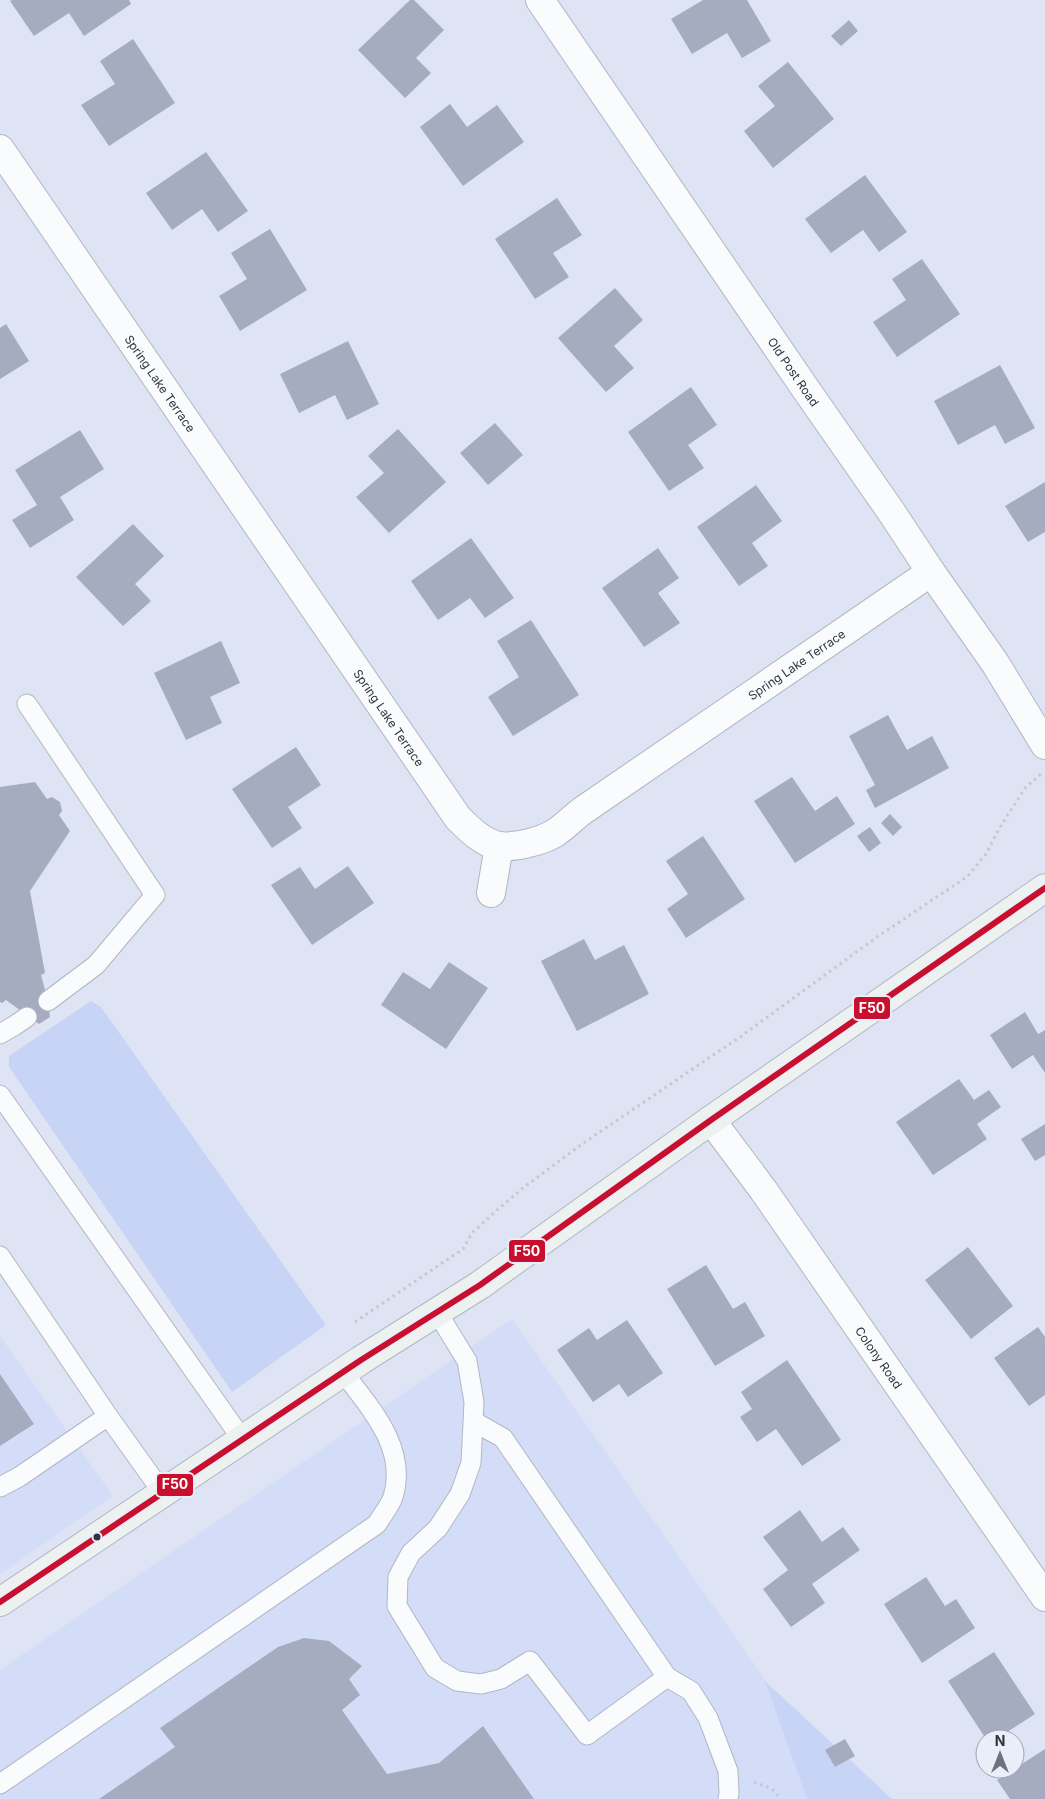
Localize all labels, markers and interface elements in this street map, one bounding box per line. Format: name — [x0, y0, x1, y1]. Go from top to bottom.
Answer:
street label: Spring Lake Terrace — [122, 332, 199, 435]
street label: Old Post Road — [765, 334, 823, 409]
street label: Spring Lake Terrace — [745, 626, 848, 703]
street label: Spring Lake Terrace — [351, 666, 428, 769]
line badge: F50 — [853, 996, 891, 1020]
text: F50 — [859, 999, 885, 1016]
line badge: F50 — [508, 1239, 546, 1263]
text: F50 — [514, 1242, 540, 1259]
street label: Colony Road — [853, 1324, 906, 1391]
line badge: F50 — [156, 1473, 194, 1497]
text: F50 — [162, 1475, 188, 1492]
unlabelled marker — [92, 1532, 102, 1542]
north arrow — [975, 1729, 1025, 1779]
text: N — [995, 1732, 1005, 1749]

